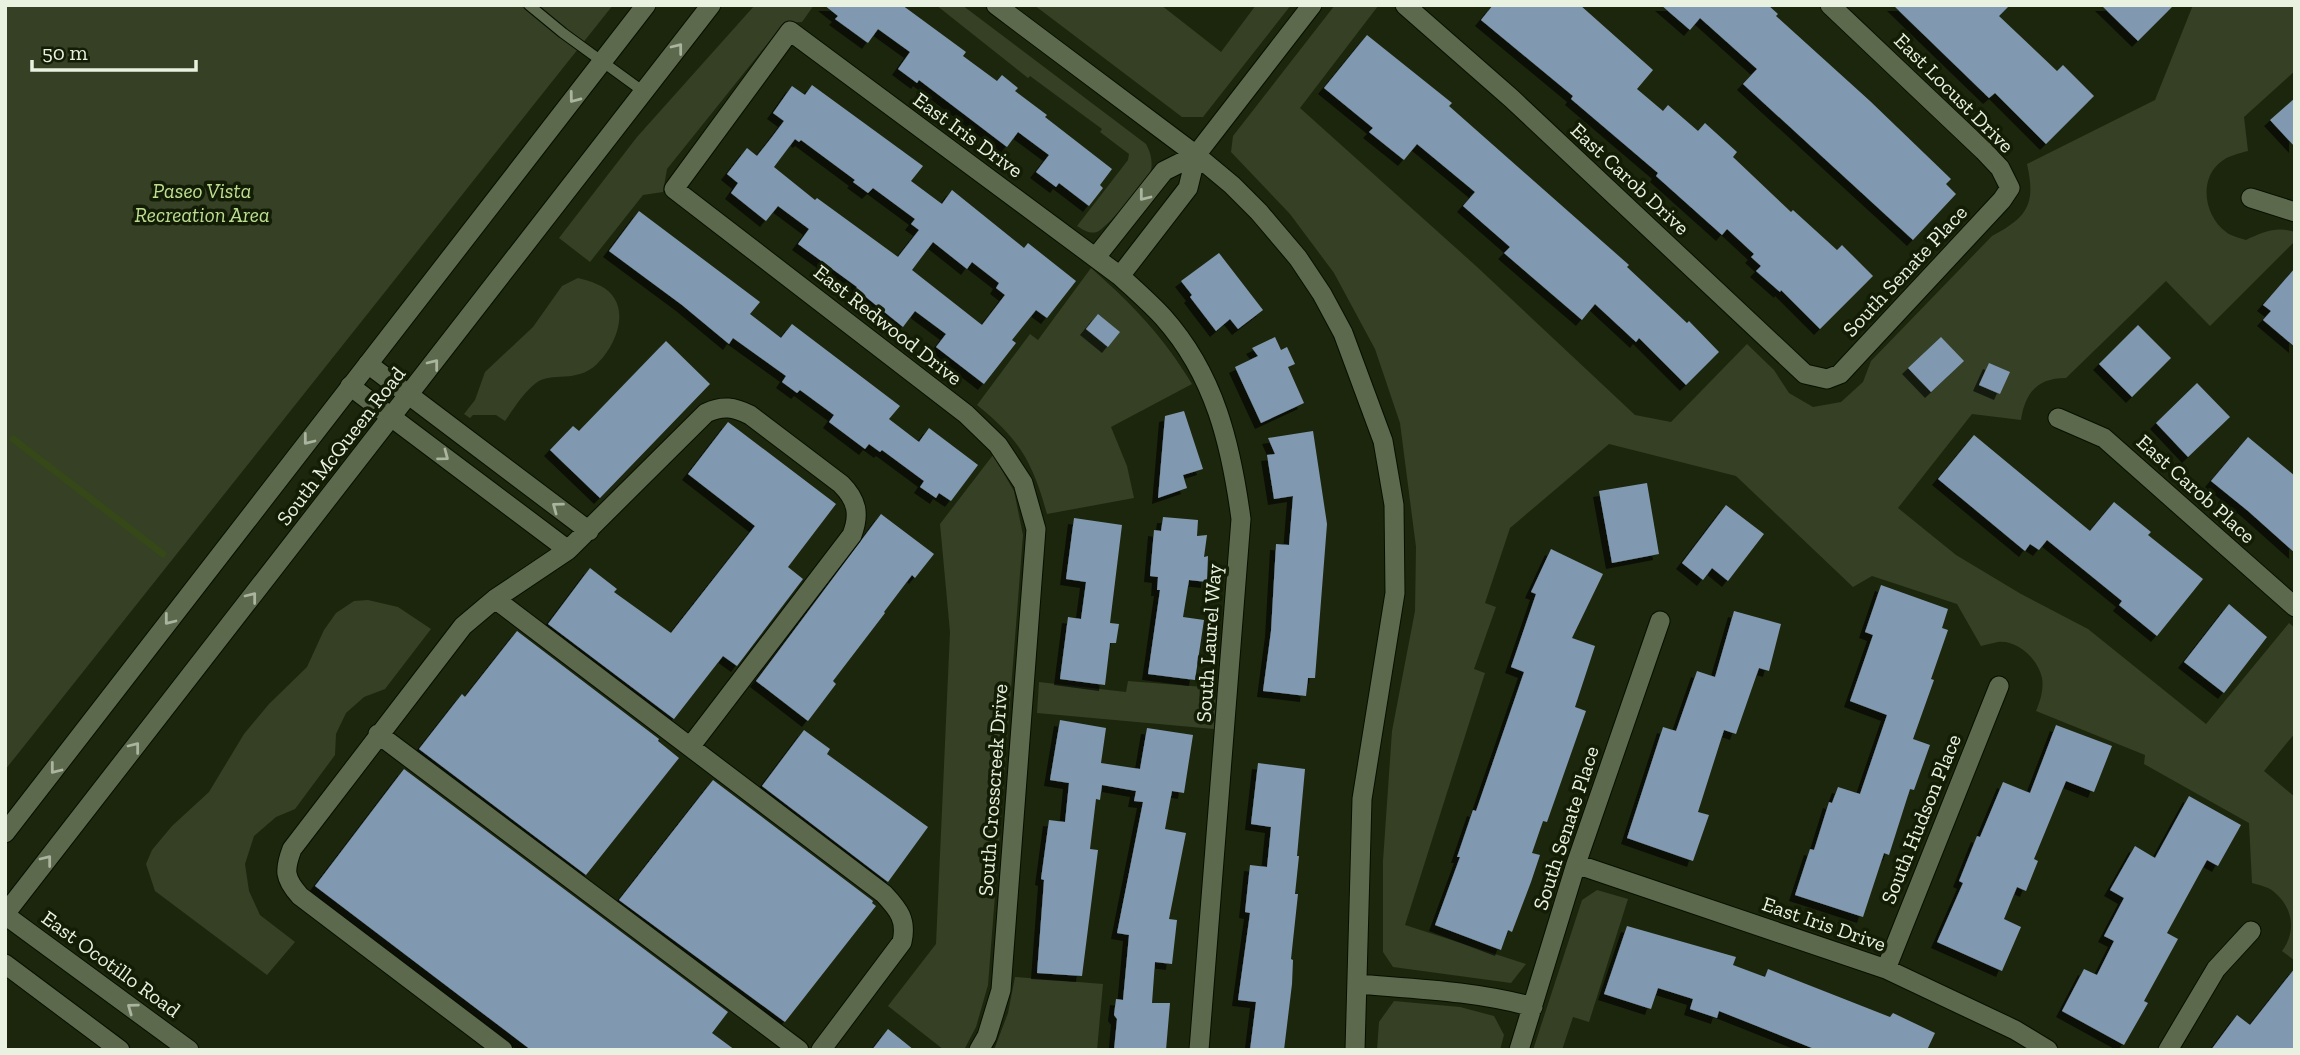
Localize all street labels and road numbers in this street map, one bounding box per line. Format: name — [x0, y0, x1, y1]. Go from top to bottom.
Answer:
street label: East Locust Drive — [1889, 28, 2020, 158]
street label: East Iris Drive — [909, 87, 1028, 183]
street label: East Carob Drive — [1566, 117, 1695, 240]
street label: South Senate Place — [1837, 200, 1972, 342]
street label: East Redwood Drive — [809, 259, 968, 390]
street label: South McQueen Road — [271, 361, 411, 530]
street label: East Carob Place — [2132, 429, 2261, 548]
street label: South Laurel Way — [1190, 563, 1227, 723]
street label: South Crosscreek Drive — [973, 683, 1012, 897]
street label: South Hudson Place — [1875, 730, 1966, 907]
street label: South Senate Place — [1527, 743, 1604, 913]
street label: East Iris Drive — [1759, 891, 1889, 956]
street label: East Ocotillo Road — [37, 905, 186, 1023]

